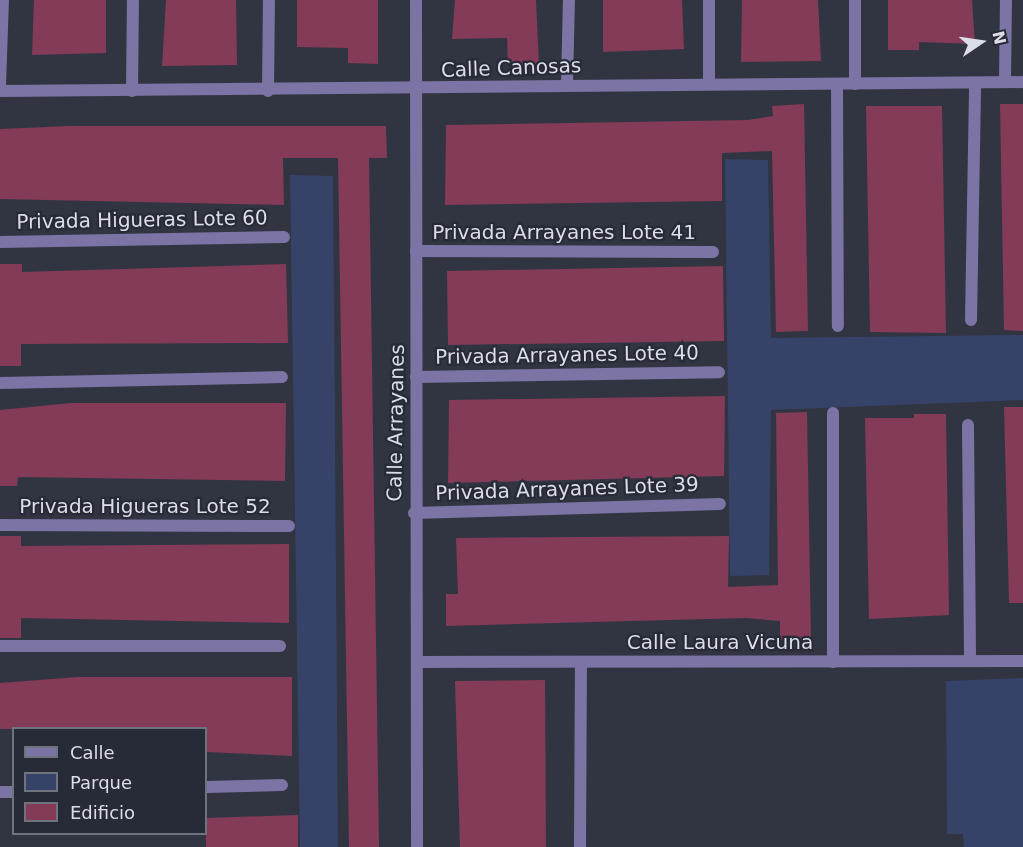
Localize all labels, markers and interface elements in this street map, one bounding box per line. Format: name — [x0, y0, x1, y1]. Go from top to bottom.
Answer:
north arrow — [951, 12, 1011, 72]
text: N — [988, 29, 1010, 46]
street label: Calle Canosas — [441, 54, 581, 82]
street label: Privada Higueras Lote 60 — [16, 206, 268, 234]
street label: Privada Arrayanes Lote 41 — [432, 220, 696, 244]
street label: Privada Arrayanes Lote 40 — [435, 341, 699, 369]
street label: Calle Arrayanes — [383, 344, 409, 502]
street label: Privada Arrayanes Lote 39 — [435, 472, 699, 506]
street label: Privada Higueras Lote 52 — [19, 494, 271, 518]
street label: Calle Laura Vicuna — [627, 630, 813, 654]
legend — [12, 727, 207, 835]
text: Calle — [70, 742, 115, 763]
text: Parque — [70, 772, 132, 793]
text: Edificio — [70, 802, 135, 823]

